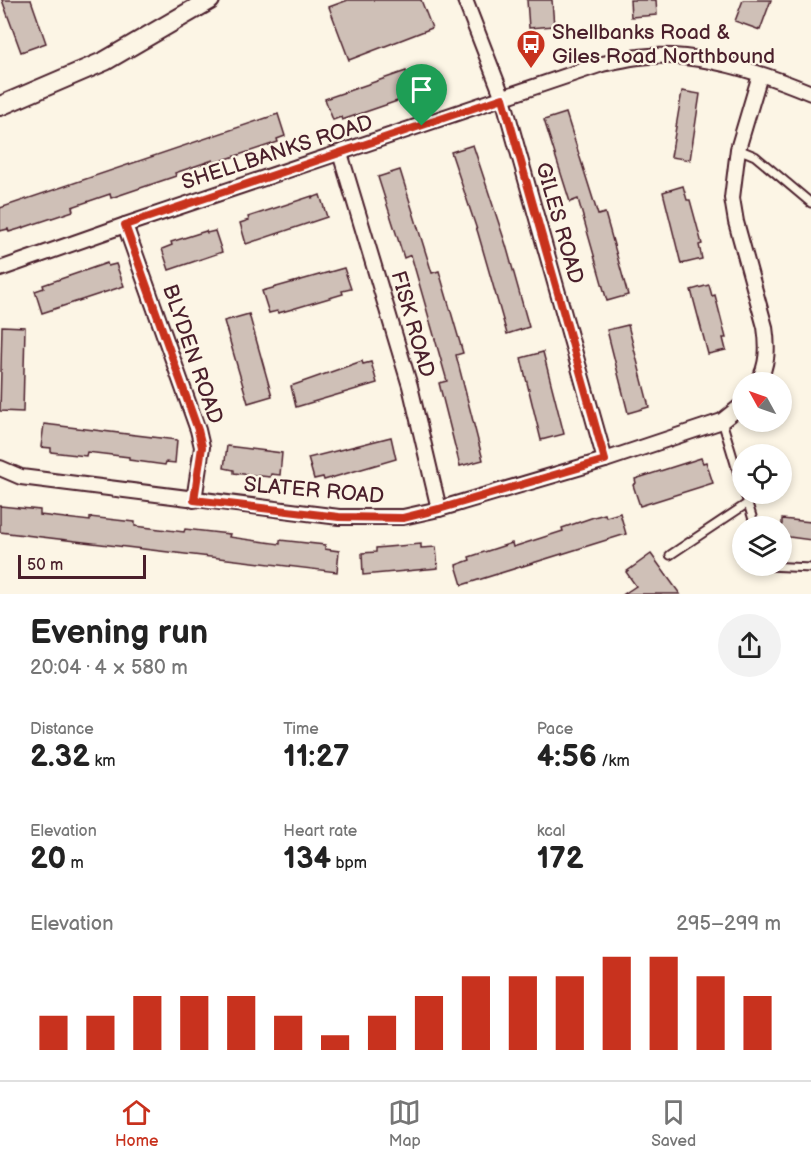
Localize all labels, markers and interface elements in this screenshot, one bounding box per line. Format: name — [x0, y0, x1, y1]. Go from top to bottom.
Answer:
place label: Shellbanks Road & Giles Road Northbound — [552, 20, 775, 69]
bus stop icon: Shellbanks Road & Giles Road Northbound — [515, 28, 547, 70]
pin — [396, 64, 447, 126]
icon: arrive — [405, 73, 438, 106]
street label: SHELLBANKS ROAD — [178, 110, 376, 195]
street label: GILES ROAD — [530, 160, 589, 287]
street label: FISK ROAD — [385, 268, 440, 380]
street label: BLYDEN ROAD — [157, 281, 228, 427]
north arrow — [732, 372, 792, 432]
map controls — [732, 372, 792, 576]
button: locate — [732, 444, 792, 504]
street label: SLATER ROAD — [243, 472, 385, 509]
button: layers — [732, 516, 792, 576]
scale bar — [18, 552, 146, 580]
text: 50 m — [27, 556, 63, 575]
text: Evening run — [30, 613, 208, 653]
button: share — [718, 614, 781, 677]
text: 20:04 · 4 × 580 m — [30, 656, 188, 680]
text: Distance — [30, 720, 94, 739]
text: Time — [283, 720, 319, 739]
text: Pace — [537, 720, 573, 739]
text: 2.32 — [30, 739, 90, 775]
text: 11:27 — [283, 739, 350, 775]
text: 4:56 — [537, 739, 597, 775]
text: km — [90, 752, 115, 771]
text: /km — [597, 752, 630, 771]
text: Elevation — [30, 822, 97, 841]
text: Heart rate — [283, 822, 357, 841]
text: kcal — [537, 822, 565, 841]
text: 20 — [30, 841, 66, 877]
text: 134 — [283, 841, 331, 877]
text: 172 — [537, 841, 584, 877]
text: m — [66, 854, 84, 873]
text: bpm — [331, 854, 367, 873]
text: Elevation — [30, 912, 113, 936]
text: 295–299 m — [676, 912, 781, 936]
tab: Home — [115, 1096, 158, 1151]
tab: Map — [388, 1096, 421, 1151]
tab: Saved — [651, 1096, 696, 1151]

